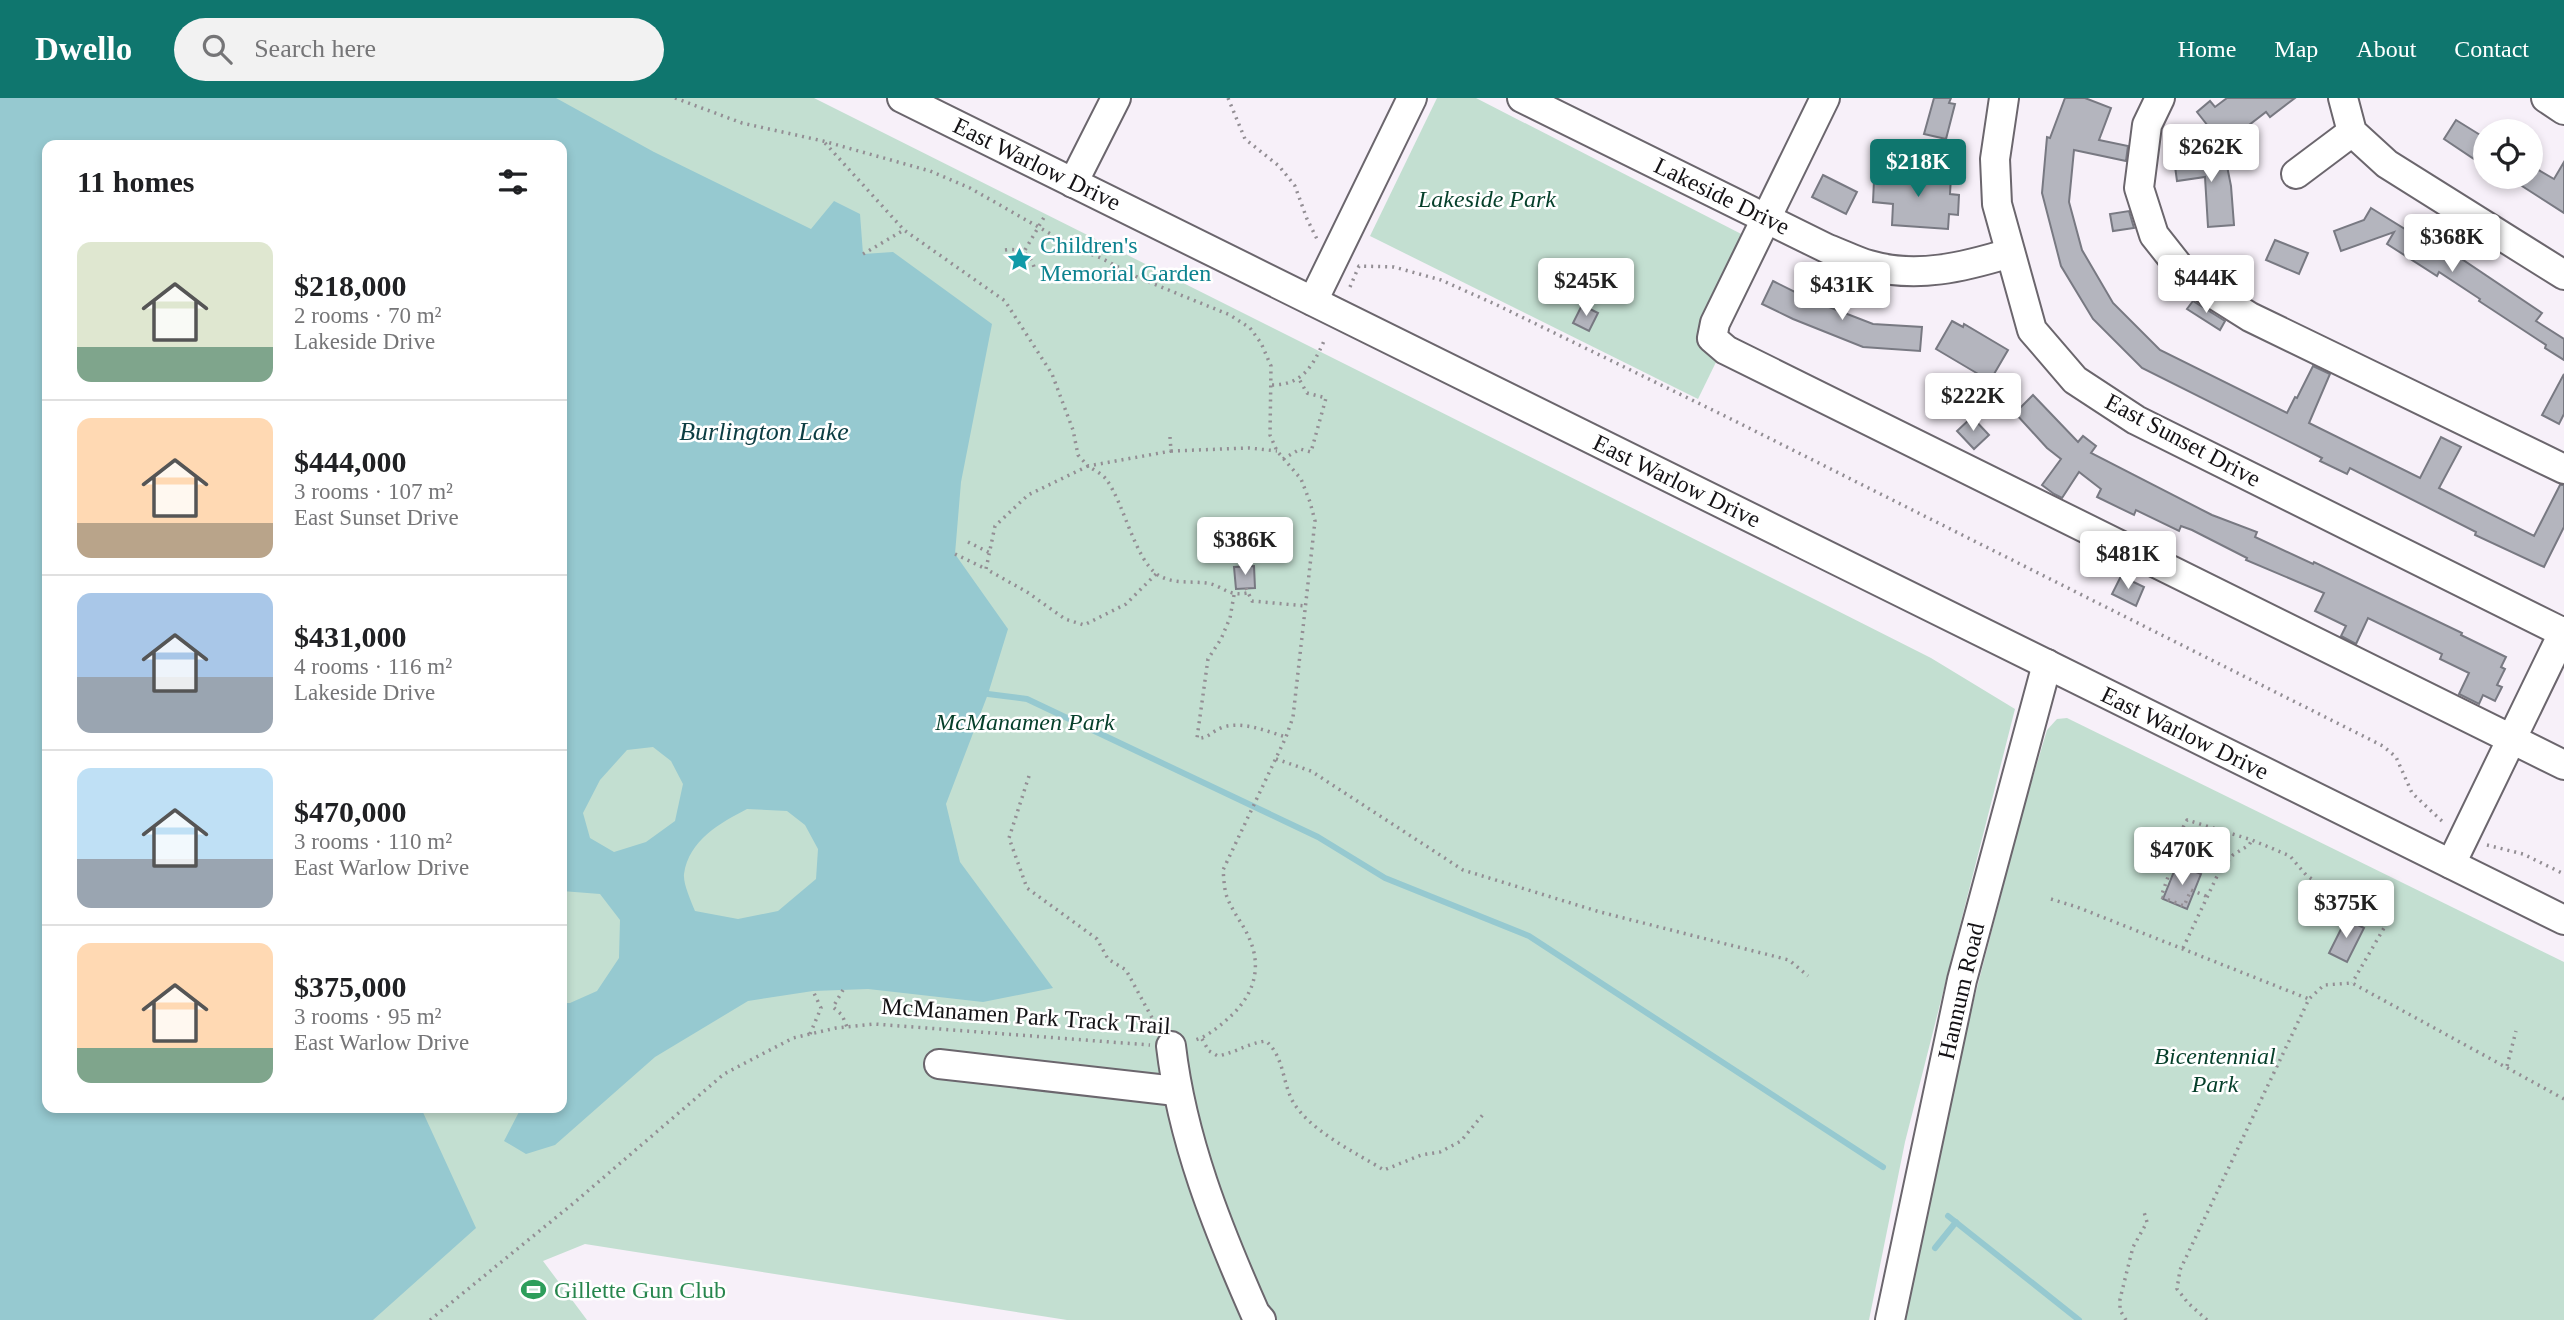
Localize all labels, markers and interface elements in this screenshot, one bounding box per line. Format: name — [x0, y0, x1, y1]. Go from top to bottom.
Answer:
search box — [174, 18, 664, 81]
icon: search — [198, 30, 236, 68]
text: Dwello — [35, 31, 132, 67]
text: Search here — [254, 34, 376, 63]
text: Home — [2178, 36, 2236, 62]
text: Map — [2274, 36, 2318, 62]
text: About — [2356, 36, 2416, 62]
text: Contact — [2454, 36, 2529, 62]
street label: East Warlow Drive — [949, 112, 1125, 216]
map controls — [2473, 119, 2543, 189]
button: locate — [2473, 119, 2543, 189]
pin: $262K — [2162, 125, 2260, 184]
text: $262K — [2179, 134, 2243, 159]
pin: $218K — [1869, 140, 1967, 199]
text: $218K — [1886, 149, 1950, 174]
street label: Lakeside Drive — [1650, 152, 1794, 240]
icon: filters — [494, 163, 532, 201]
text: 11 homes — [77, 165, 195, 198]
park label: Lakeside Park — [1417, 186, 1556, 212]
pin: $368K — [2403, 214, 2501, 274]
text: $368K — [2420, 224, 2484, 249]
place label: Children's Memorial Garden — [1040, 232, 1211, 286]
place icon: Children's Memorial Garden — [1006, 245, 1034, 273]
pin: $444K — [2157, 256, 2255, 315]
pin: $245K — [1537, 258, 1635, 318]
pin: $431K — [1793, 262, 1891, 322]
text: $444K — [2174, 265, 2238, 290]
text: $245K — [1554, 268, 1618, 293]
text: $218,000 — [294, 269, 407, 302]
icon: home — [133, 270, 217, 354]
text: $431K — [1810, 272, 1874, 297]
text: 2 rooms · 70 m² — [294, 303, 441, 328]
text: Lakeside Drive — [294, 329, 435, 354]
pin: $222K — [1924, 374, 2022, 433]
text: $222K — [1941, 383, 2005, 408]
street label: East Sunset Drive — [2101, 388, 2265, 492]
water label: Burlington Lake — [679, 417, 849, 446]
street label: East Warlow Drive — [1589, 429, 1765, 533]
text: $444,000 — [294, 445, 407, 478]
icon: home — [133, 446, 217, 530]
text: 3 rooms · 107 m² — [294, 479, 453, 504]
text: East Sunset Drive — [294, 505, 459, 530]
pin: $386K — [1196, 518, 1294, 577]
text: $386K — [1213, 527, 1277, 552]
pin: $481K — [2079, 532, 2177, 591]
text: $481K — [2096, 541, 2160, 566]
text: $431,000 — [294, 620, 407, 653]
icon: home — [133, 621, 217, 705]
text: 4 rooms · 116 m² — [294, 654, 452, 679]
text: Lakeside Drive — [294, 680, 435, 705]
street label: East Warlow Drive — [2097, 681, 2273, 785]
park label: McManamen Park — [934, 709, 1115, 735]
text: $470,000 — [294, 795, 407, 828]
icon: home — [133, 796, 217, 880]
pin: $470K — [2133, 828, 2231, 887]
text: 3 rooms · 110 m² — [294, 829, 452, 854]
text: $470K — [2150, 837, 2214, 862]
text: East Warlow Drive — [294, 855, 469, 880]
pin: $375K — [2297, 880, 2395, 940]
text: $375K — [2314, 890, 2378, 915]
street label: Hannum Road — [1933, 920, 1989, 1062]
text: $375,000 — [294, 970, 407, 1003]
icon: home — [133, 971, 217, 1055]
street label: McManamen Park Track Trail — [880, 993, 1172, 1039]
text: 3 rooms · 95 m² — [294, 1004, 441, 1029]
text: East Warlow Drive — [294, 1030, 469, 1055]
park label: Bicentennial Park — [2154, 1043, 2276, 1097]
sports icon: Gillette Gun Club — [520, 1276, 548, 1304]
place label: Gillette Gun Club — [554, 1277, 726, 1303]

